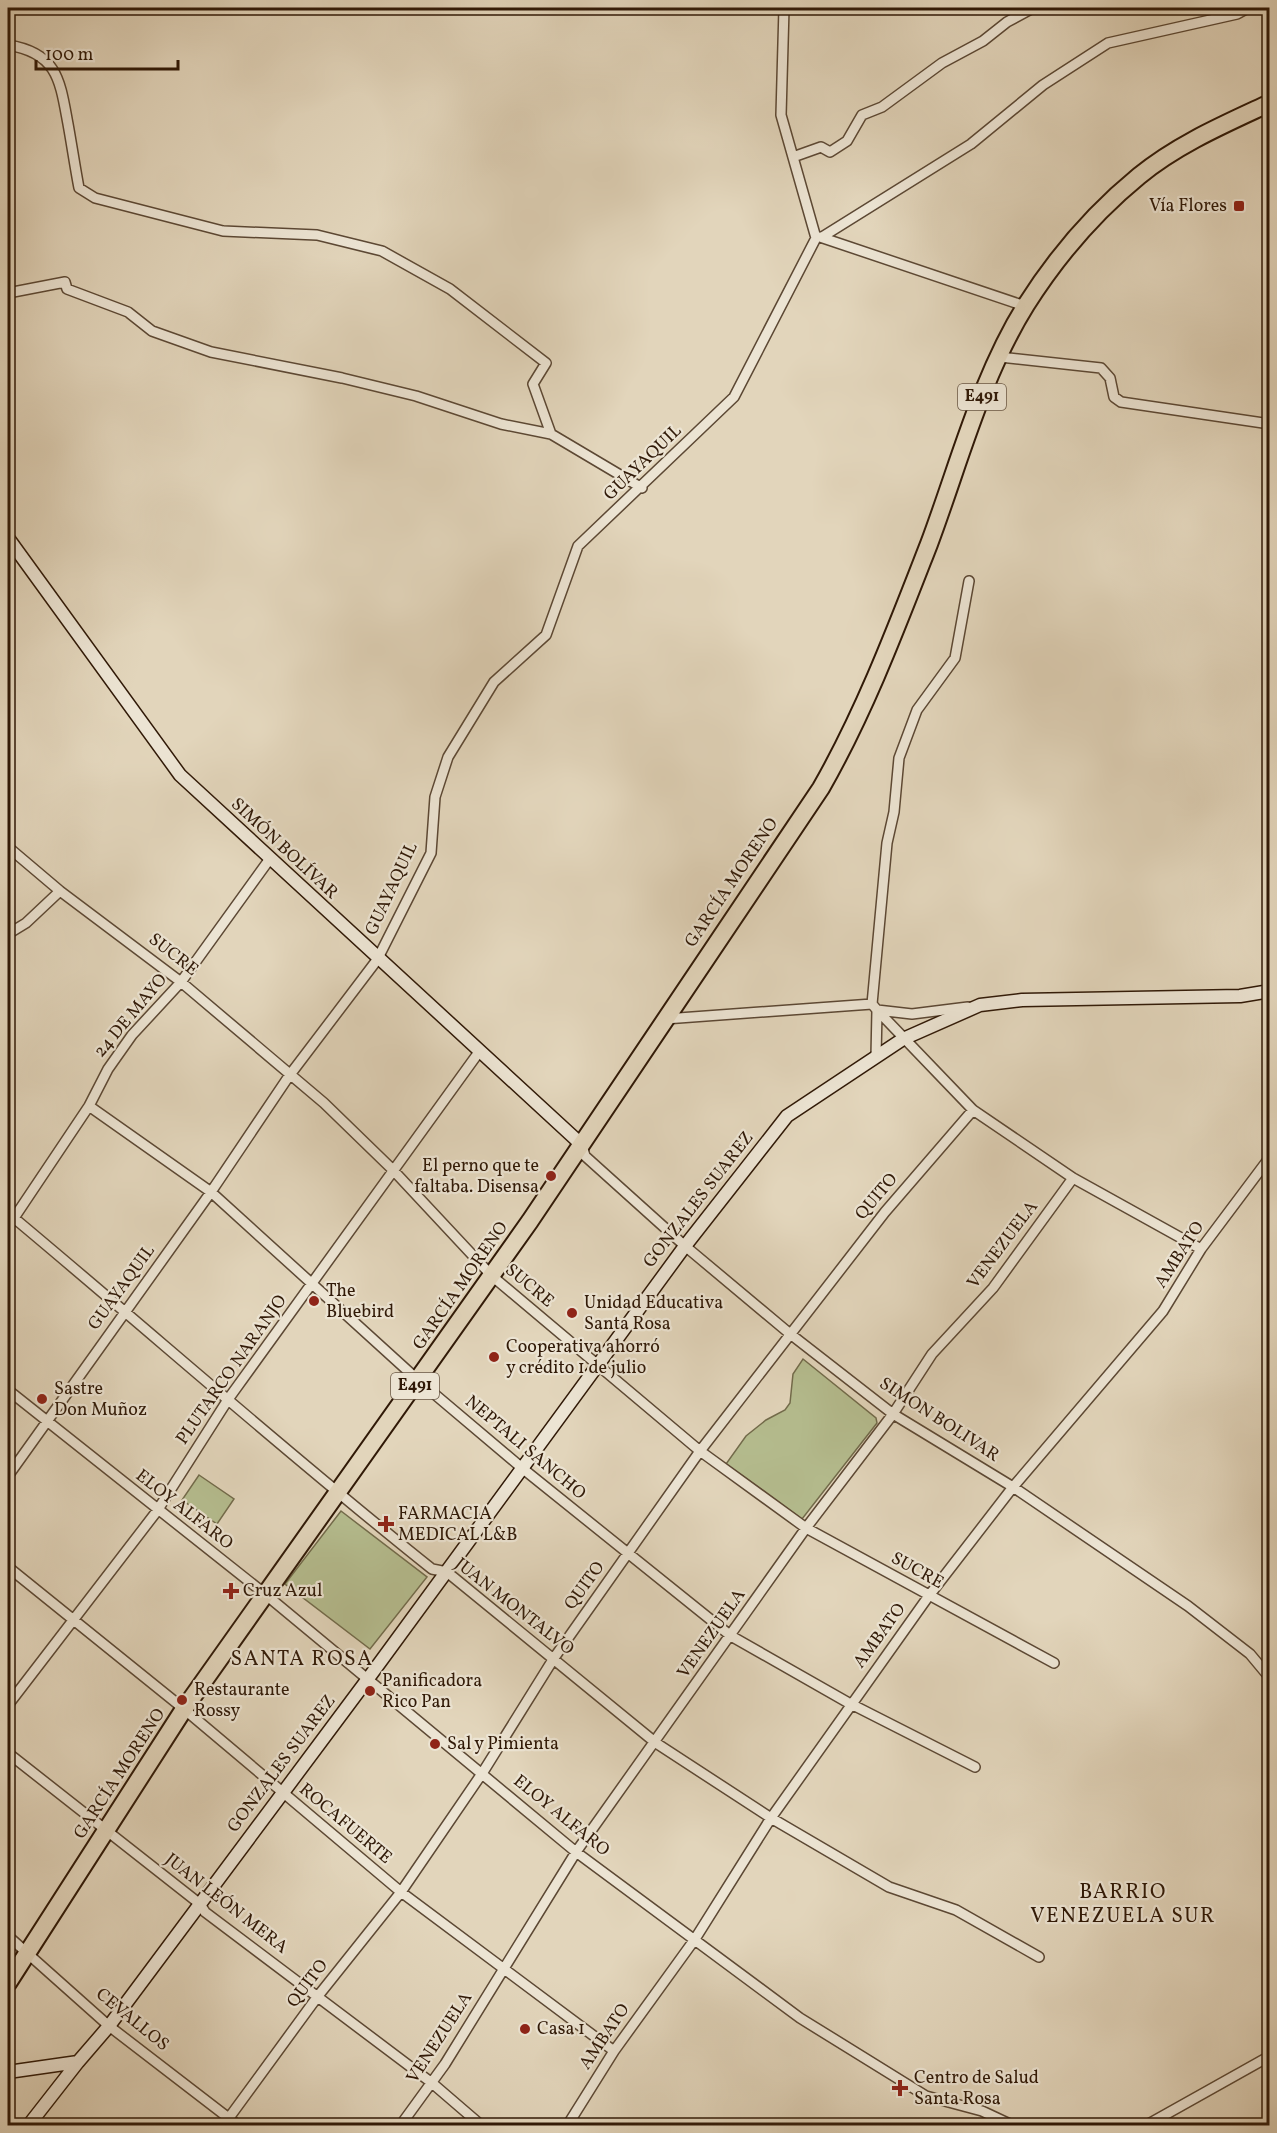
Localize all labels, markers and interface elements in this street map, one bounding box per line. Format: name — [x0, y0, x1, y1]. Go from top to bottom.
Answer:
scale bar — [36, 33, 178, 71]
text: 100 m — [45, 43, 94, 68]
place label: Vía Flores — [1149, 194, 1227, 219]
marker: Vía Flores — [1232, 199, 1246, 213]
road number: E491 — [958, 384, 1006, 410]
street label: GUAYAQUIL — [598, 419, 688, 507]
street label: SIMÓN BOLÍVAR — [225, 792, 343, 906]
street label: GARCÍA MORENO — [679, 813, 785, 953]
street label: GUAYAQUIL — [360, 838, 424, 940]
street label: SUCRE — [143, 928, 203, 982]
street label: 24 DE MAYO — [88, 969, 174, 1063]
street label: GONZALES SUAREZ — [638, 1127, 760, 1273]
place label: El perno que te faltaba. Disensa — [414, 1154, 539, 1200]
street label: QUITO — [850, 1168, 904, 1226]
marker: El perno que te faltaba. Disensa — [544, 1169, 558, 1183]
street label: VENEZUELA — [962, 1196, 1045, 1294]
street label: GARCÍA MORENO — [407, 1217, 515, 1355]
street label: AMBATO — [1149, 1217, 1211, 1293]
street label: GUAYAQUIL — [83, 1240, 161, 1336]
street label: SUCRE — [499, 1258, 559, 1314]
place label: The Bluebird — [326, 1279, 394, 1325]
street label: PLUTARCO NARANJO — [171, 1290, 293, 1450]
place label: Unidad Educativa Santa Rosa — [584, 1291, 723, 1337]
marker: The Bluebird — [307, 1294, 321, 1308]
marker: Unidad Educativa Santa Rosa — [565, 1306, 579, 1320]
place label: Cooperativa ahorró y crédito 1 de julio — [506, 1335, 660, 1381]
marker: Cooperativa ahorró y crédito 1 de julio — [487, 1350, 501, 1364]
street label: SIMON BOLIVAR — [874, 1372, 1004, 1468]
road number: E491 — [391, 1373, 439, 1399]
place label: Sastre Don Muñoz — [54, 1377, 147, 1423]
street label: NEPTALI SANCHO — [459, 1390, 591, 1506]
marker: Sastre Don Muñoz — [35, 1392, 49, 1406]
street label: ELOY ALFARO — [130, 1464, 238, 1556]
place label: FARMACIA MEDICAL L&B — [398, 1502, 517, 1548]
marker: FARMACIA MEDICAL L&B — [379, 1517, 393, 1531]
street label: SUCRE — [886, 1546, 948, 1596]
street label: JUAN MONTALVO — [449, 1552, 579, 1662]
street label: QUITO — [559, 1557, 611, 1615]
place label: Cruz Azul — [243, 1579, 322, 1604]
marker: Cruz Azul — [224, 1584, 238, 1598]
street label: VENEZUELA — [672, 1584, 752, 1684]
street label: AMBATO — [848, 1598, 912, 1674]
district label: SANTA ROSA — [231, 1645, 373, 1674]
place label: Panificadora Rico Pan — [382, 1669, 482, 1715]
place label: Restaurante Rossy — [194, 1678, 290, 1724]
marker: Panificadora Rico Pan — [363, 1684, 377, 1698]
street label: GONZALES SUAREZ — [222, 1690, 342, 1838]
marker: Restaurante Rossy — [175, 1693, 189, 1707]
street label: GARCÍA MORENO — [68, 1704, 172, 1844]
place label: Sal y Pimienta — [447, 1732, 559, 1757]
marker: Sal y Pimienta — [428, 1737, 442, 1751]
street label: ELOY ALFARO — [507, 1769, 615, 1863]
street label: ROCAFUERTE — [293, 1778, 397, 1870]
street label: JUAN LEÓN MERA — [159, 1848, 293, 1960]
district label: BARRIO VENEZUELA SUR — [1030, 1878, 1216, 1931]
street label: QUITO — [282, 1955, 334, 2013]
street label: CEVALLOS — [90, 1983, 174, 2057]
street label: VENEZUELA — [401, 1987, 479, 2089]
street label: AMBATO — [574, 1999, 636, 2075]
place label: Casa 1 — [537, 2017, 585, 2042]
marker: Casa 1 — [518, 2022, 532, 2036]
place label: Centro de Salud Santa Rosa — [914, 2066, 1039, 2112]
marker: Centro de Salud Santa Rosa — [891, 2079, 909, 2097]

